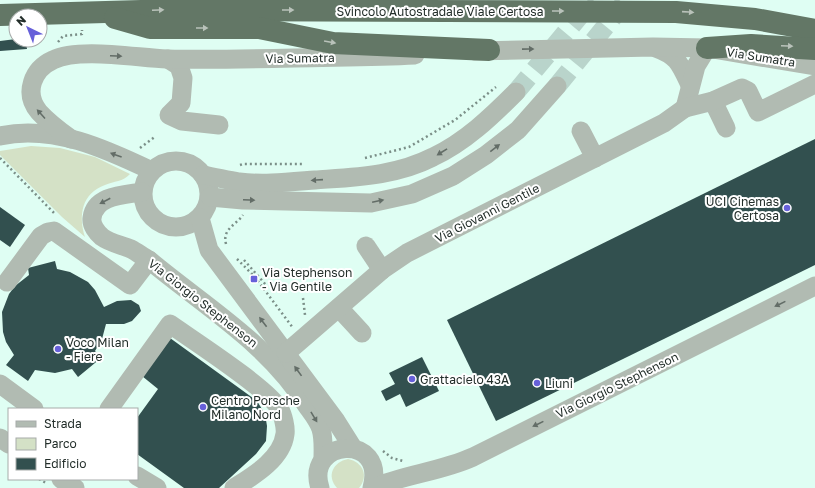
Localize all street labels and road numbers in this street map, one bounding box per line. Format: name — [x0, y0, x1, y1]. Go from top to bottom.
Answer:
street label: Svincolo Autostradale Viale Certosa — [337, 4, 543, 19]
street label: Via Sumatra — [726, 44, 796, 70]
street label: Via Sumatra — [265, 50, 335, 66]
street label: Via Giovanni Gentile — [432, 180, 542, 246]
street label: Via Giorgio Stephenson — [145, 256, 261, 350]
street label: Via Giorgio Stephenson — [553, 349, 681, 421]

